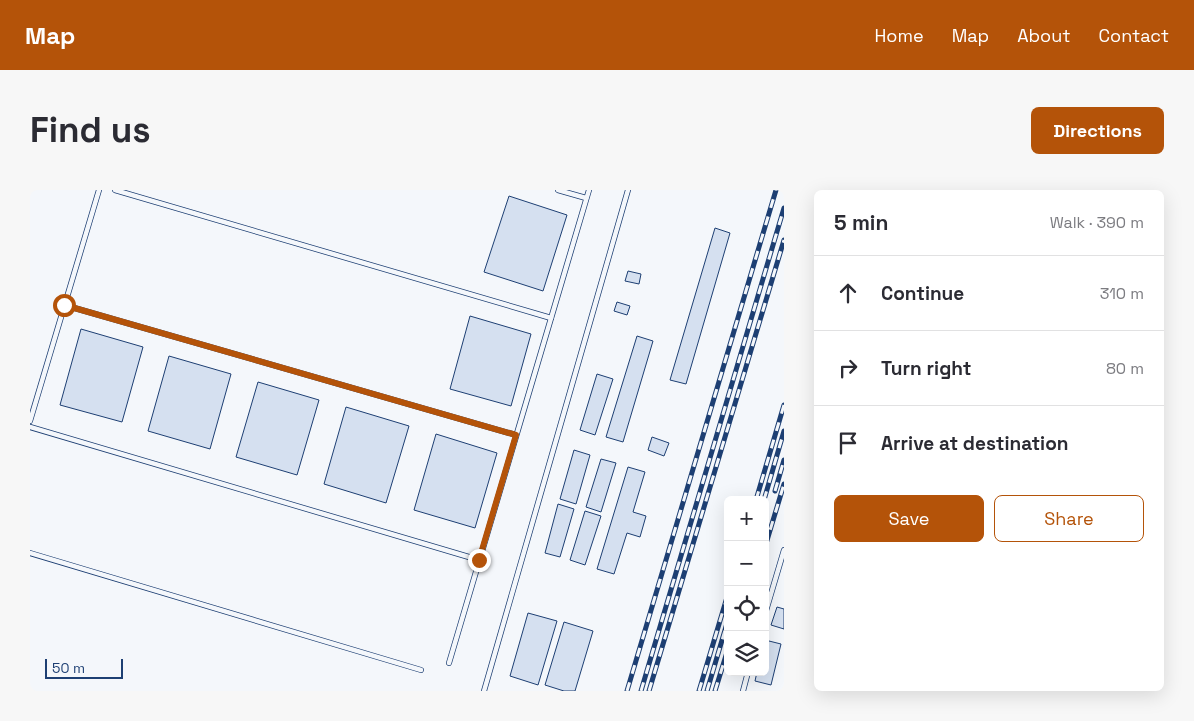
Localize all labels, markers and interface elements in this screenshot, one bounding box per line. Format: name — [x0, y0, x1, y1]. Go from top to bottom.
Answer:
text: Map — [25, 20, 75, 51]
text: Home — [875, 24, 924, 47]
text: Map — [952, 24, 989, 47]
text: About — [1017, 24, 1071, 47]
text: Contact — [1099, 24, 1169, 47]
button: Directions — [1031, 107, 1164, 154]
text: Find us — [30, 108, 151, 152]
text: 5 min — [834, 209, 888, 236]
text: Walk · 390 m — [1050, 212, 1144, 233]
icon: ahead — [834, 279, 862, 307]
text: Continue — [881, 281, 964, 306]
text: 310 m — [1100, 283, 1144, 304]
route start — [53, 294, 76, 317]
icon: right — [834, 354, 862, 382]
text: Turn right — [881, 356, 971, 381]
text: 80 m — [1106, 358, 1144, 379]
icon: arrive — [834, 429, 862, 457]
text: Arrive at destination — [881, 431, 1069, 456]
button: Save — [834, 495, 984, 542]
button: Share — [994, 495, 1144, 542]
map controls — [724, 496, 769, 676]
button: + — [724, 496, 769, 541]
button: − — [724, 541, 769, 586]
route end — [468, 549, 491, 572]
button: locate — [724, 586, 769, 631]
button: layers — [724, 631, 769, 676]
scale bar — [45, 656, 122, 679]
text: 50 m — [52, 659, 85, 677]

